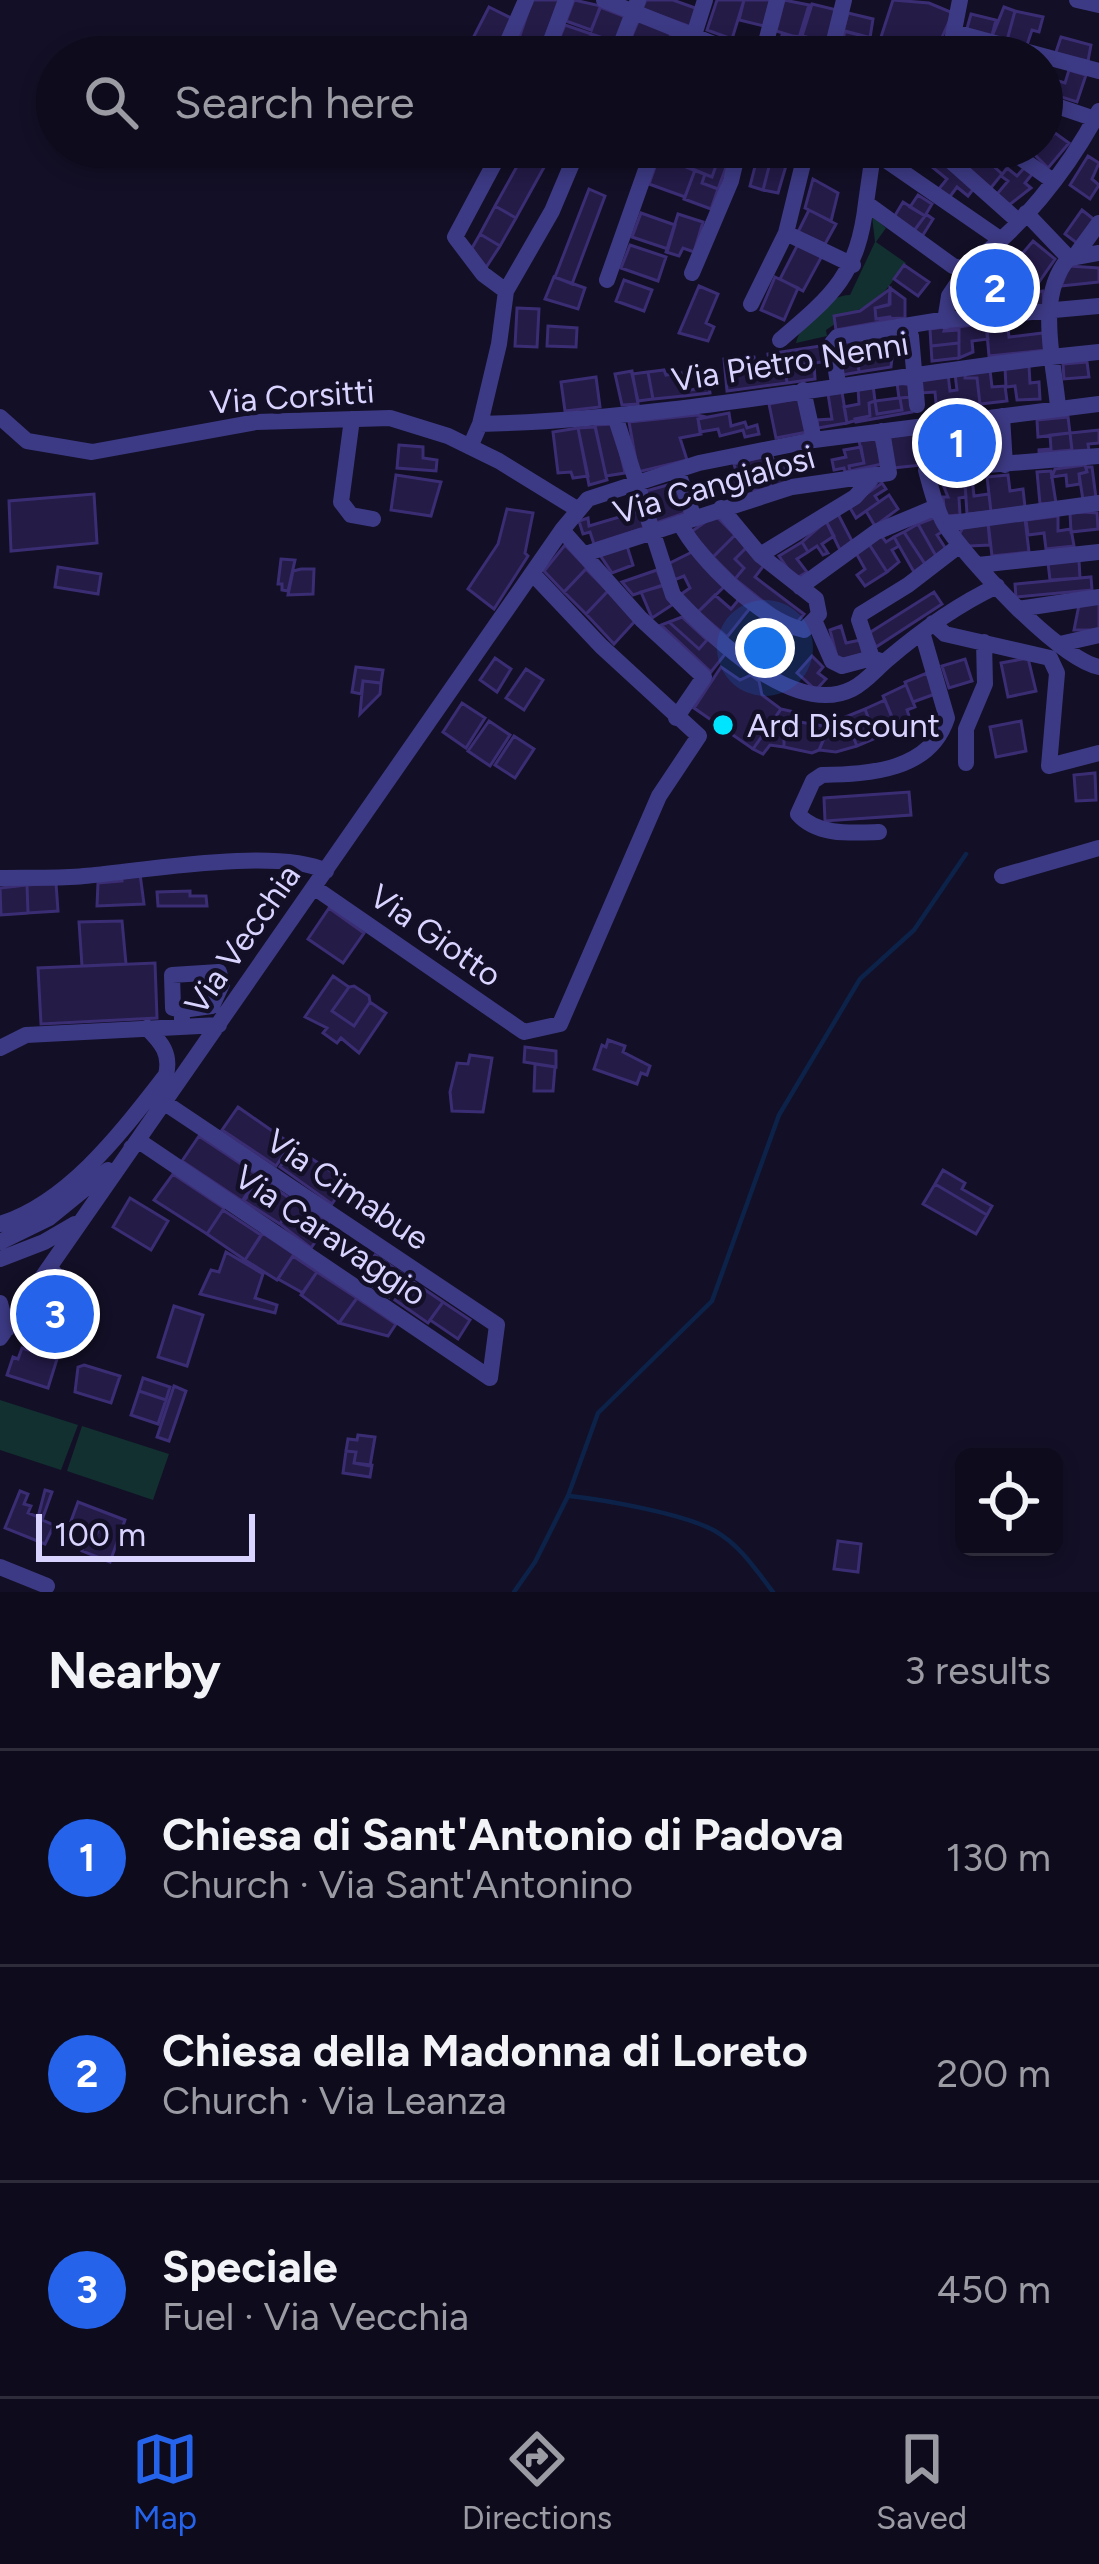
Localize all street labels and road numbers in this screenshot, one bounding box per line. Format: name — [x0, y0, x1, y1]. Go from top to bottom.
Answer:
street label: Via Pietro Nenni — [669, 324, 911, 399]
street label: Via Corsitti — [208, 371, 376, 422]
street label: Via Cangialosi — [609, 437, 819, 532]
street label: Via Vecchia — [177, 857, 308, 1022]
street label: Via Giotto — [363, 876, 509, 995]
street label: Via Cimabue — [259, 1121, 436, 1258]
street label: Via Caravaggio — [227, 1157, 434, 1314]

